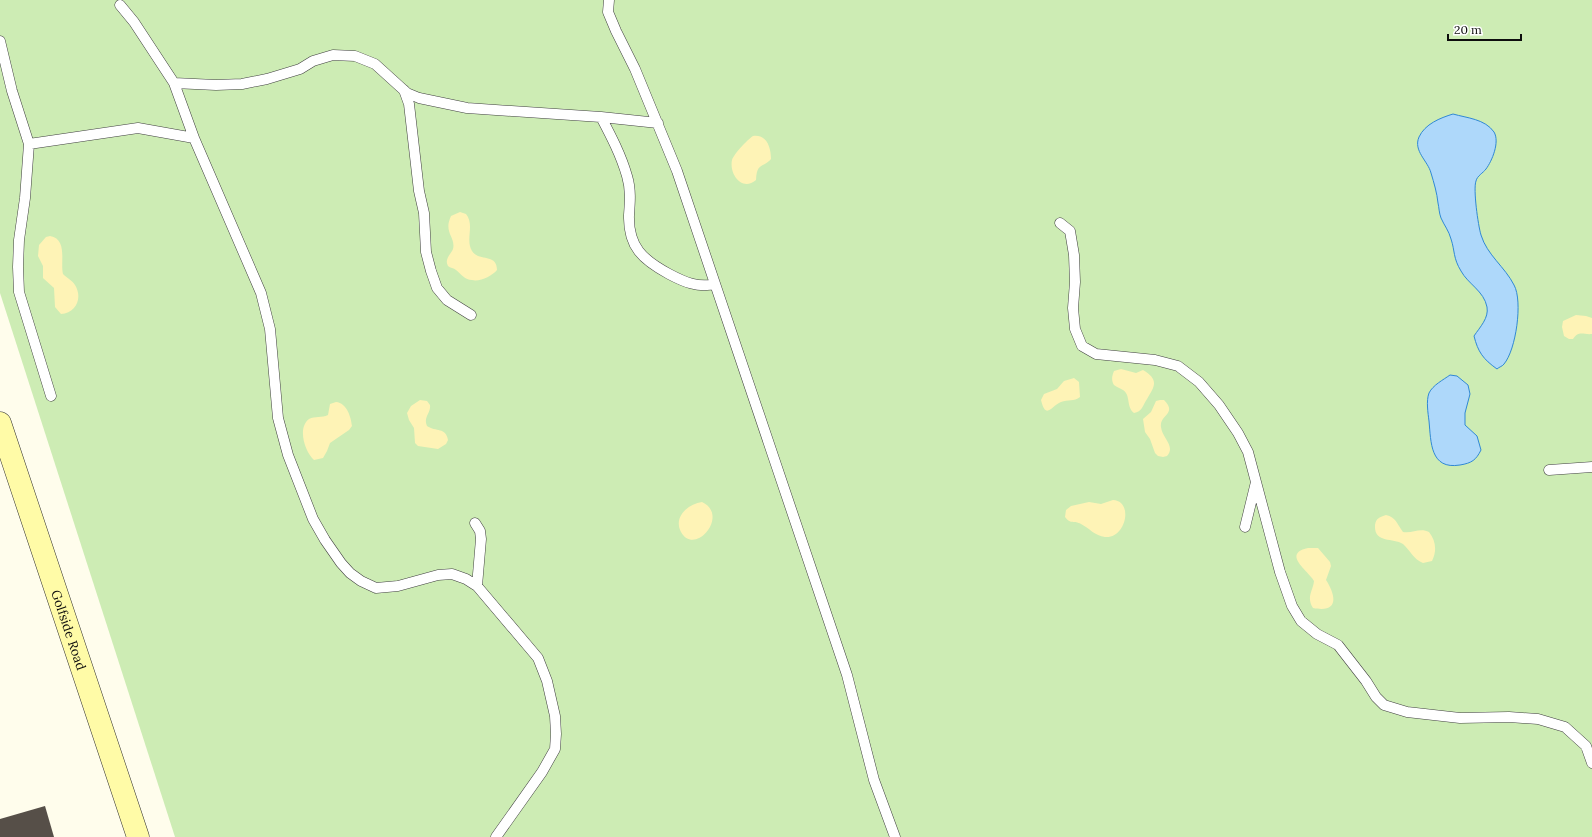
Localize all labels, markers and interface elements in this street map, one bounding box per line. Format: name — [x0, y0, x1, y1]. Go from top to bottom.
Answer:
scale bar — [1448, 16, 1521, 42]
text: 20 m — [1454, 22, 1482, 37]
street label: Golfside Road — [47, 588, 90, 673]

